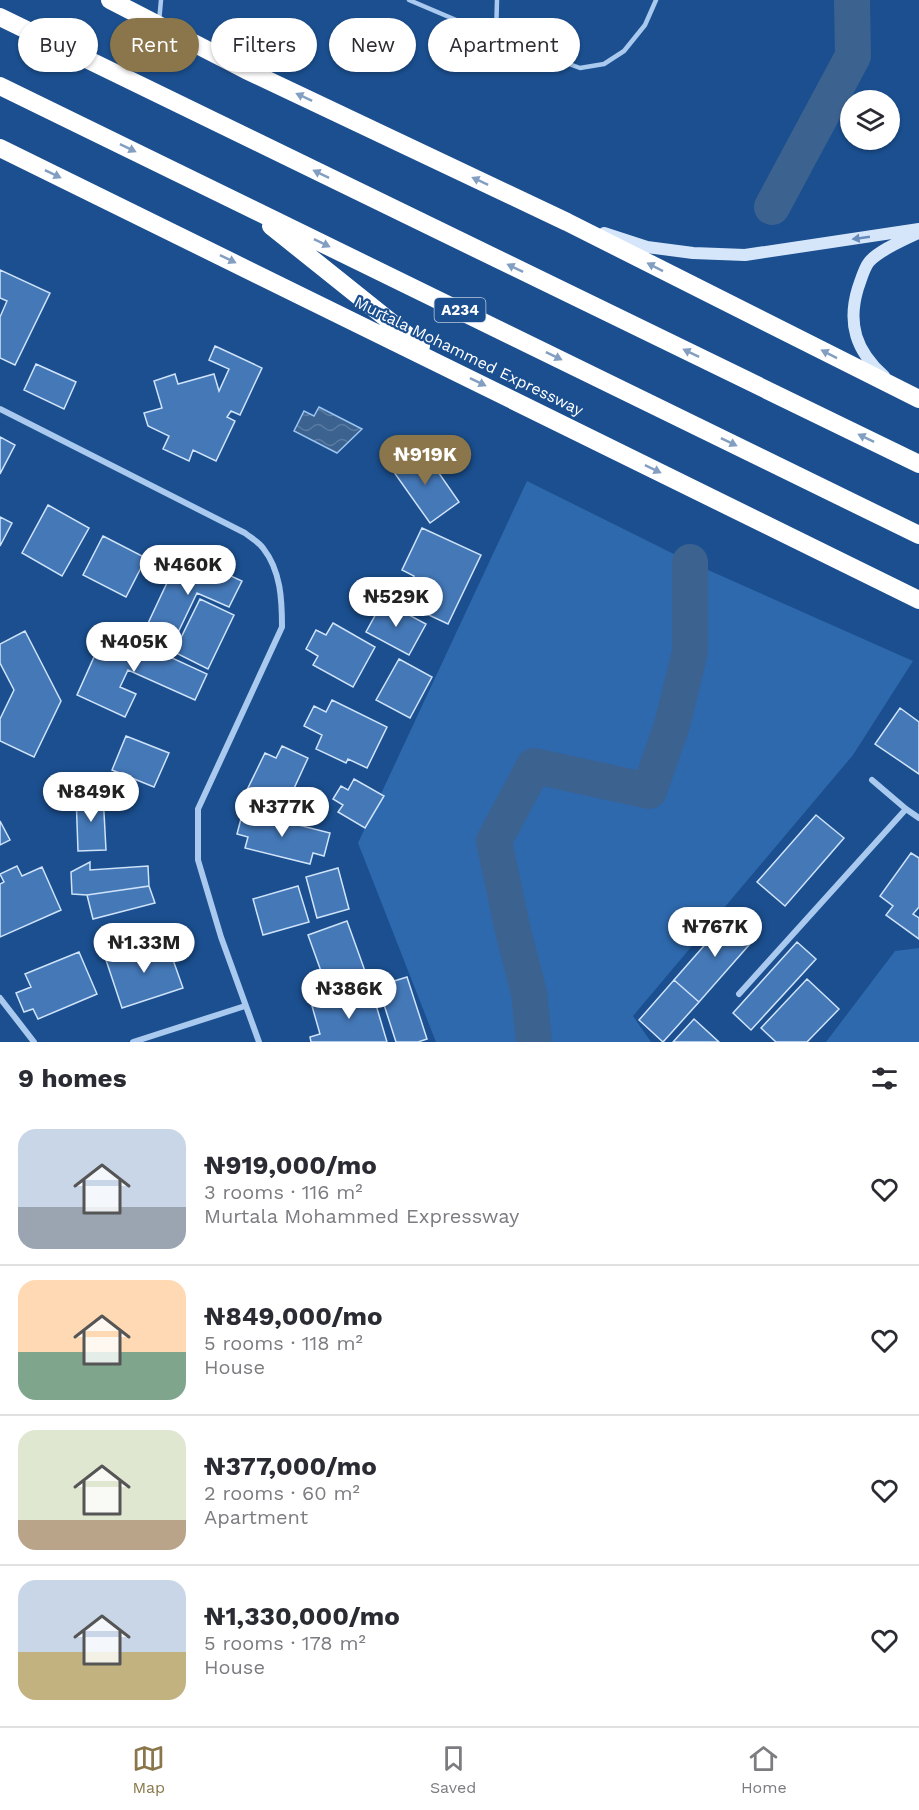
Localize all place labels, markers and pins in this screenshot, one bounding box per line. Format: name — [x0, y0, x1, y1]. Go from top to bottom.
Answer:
pin: ₦919K — [383, 435, 467, 486]
pin: ₦460K — [146, 545, 230, 596]
pin: ₦529K — [354, 577, 438, 628]
pin: ₦405K — [92, 622, 176, 673]
pin: ₦849K — [49, 772, 133, 823]
pin: ₦377K — [240, 787, 324, 838]
pin: ₦767K — [673, 907, 757, 958]
pin: ₦1.33M — [95, 923, 193, 974]
pin: ₦386K — [307, 969, 391, 1020]

